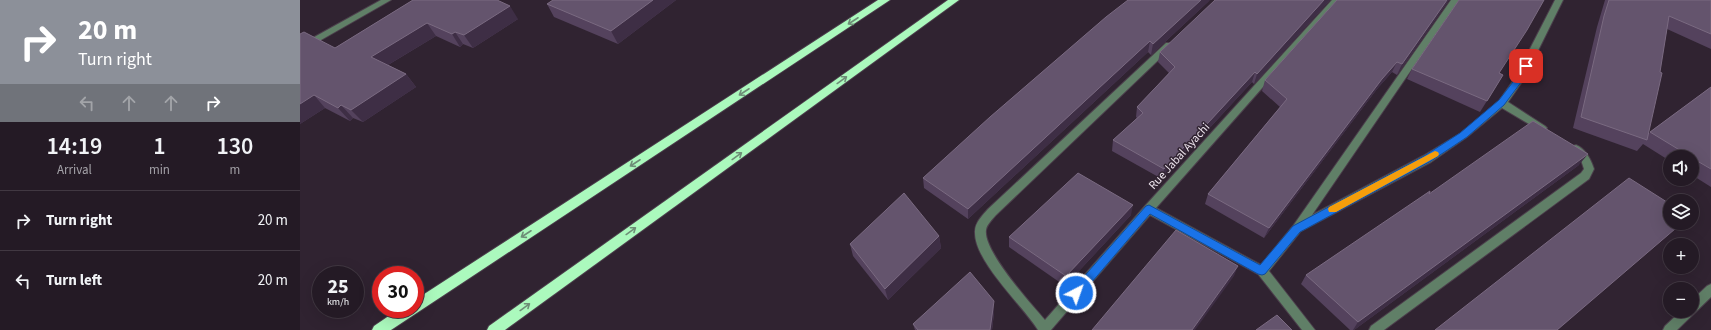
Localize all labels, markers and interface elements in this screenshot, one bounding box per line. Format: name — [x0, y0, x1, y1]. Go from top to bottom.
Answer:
text: 20 m — [78, 10, 137, 50]
icon: right — [12, 16, 64, 68]
one-way arrow — [848, 17, 859, 25]
text: Turn right — [78, 47, 152, 72]
pin — [1509, 49, 1543, 83]
icon: arrive — [1515, 55, 1537, 77]
one-way arrow — [837, 76, 848, 84]
one-way arrow — [739, 88, 750, 96]
icon: left — [76, 92, 98, 114]
icon: ahead — [118, 92, 140, 114]
icon: ahead — [160, 92, 182, 114]
icon: right — [202, 92, 224, 114]
street label: Rue Jabal Ayachi — [1145, 119, 1214, 193]
text: 14:19 — [47, 129, 102, 164]
text: 1 — [153, 129, 166, 164]
text: 130 — [217, 129, 253, 164]
map controls — [1663, 150, 1699, 318]
button: sound — [1663, 150, 1699, 186]
one-way arrow — [731, 152, 742, 160]
one-way arrow — [630, 159, 641, 167]
text: Arrival — [57, 161, 92, 179]
text: min — [149, 161, 170, 179]
text: m — [230, 161, 240, 179]
button: layers — [1663, 194, 1699, 230]
icon: right — [12, 210, 34, 232]
text: Turn right — [46, 210, 112, 231]
text: 20 m — [258, 210, 288, 231]
one-way arrow — [625, 227, 636, 236]
one-way arrow — [521, 230, 532, 238]
button: + — [1663, 238, 1699, 274]
speed limit sign: 30 — [372, 266, 424, 318]
icon: left — [12, 270, 34, 292]
text: Turn left — [46, 270, 102, 291]
text: 20 m — [258, 270, 288, 291]
position arrow — [1055, 272, 1097, 314]
text: 25 — [327, 273, 349, 301]
button: − — [1663, 282, 1699, 318]
text: km/h — [327, 295, 349, 309]
one-way arrow — [520, 303, 531, 311]

